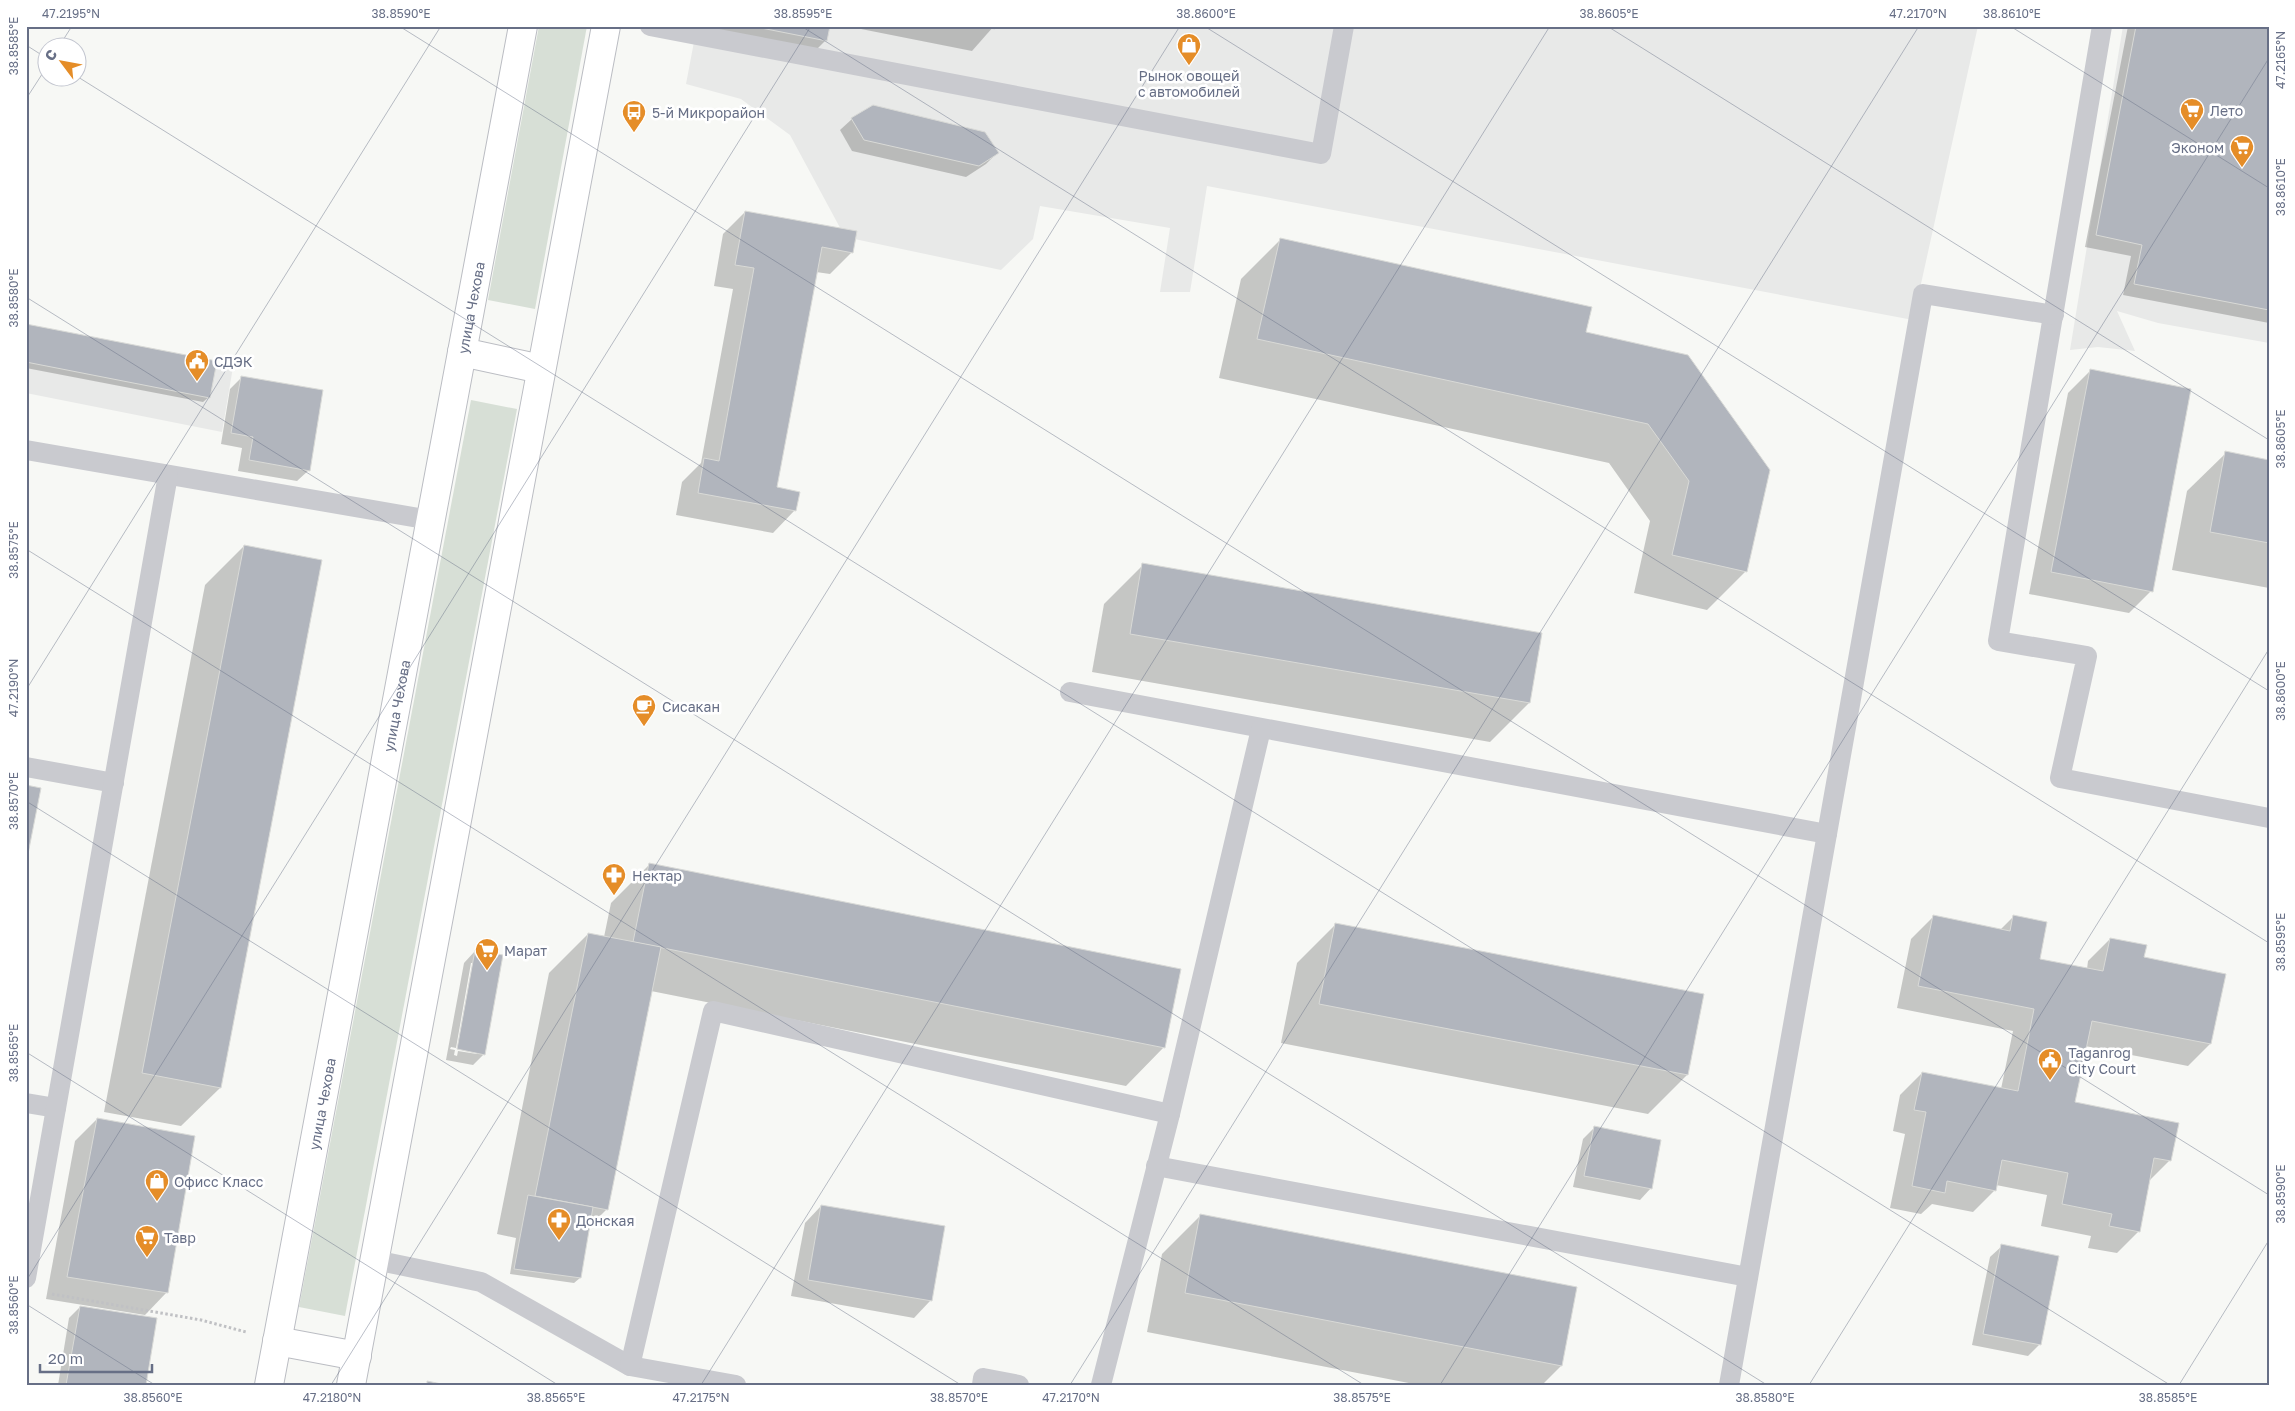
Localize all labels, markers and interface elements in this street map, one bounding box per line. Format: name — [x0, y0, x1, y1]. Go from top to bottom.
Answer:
text: 47.2195°N — [42, 6, 100, 21]
text: 38.8590°E — [372, 6, 430, 21]
text: 38.8595°E — [774, 6, 832, 21]
text: 38.8600°E — [1176, 6, 1236, 21]
text: 38.8605°E — [1580, 6, 1638, 21]
text: 47.2170°N — [1889, 6, 1947, 21]
text: 38.8610°E — [1983, 6, 2041, 21]
text: 38.8585°E — [6, 17, 21, 75]
text: 47.2165°N — [2273, 31, 2288, 89]
shop icon: Рынок овощей с автомобилей — [1176, 32, 1202, 66]
north arrow — [38, 38, 88, 88]
text: С — [41, 46, 60, 64]
place label: Рынок овощей с автомобилей — [1138, 67, 1240, 100]
supermarket icon: Лето — [2179, 97, 2205, 131]
bus stop icon: 5-й Микрорайон — [621, 99, 647, 133]
place label: Лето — [2210, 102, 2243, 119]
place label: 5-й Микрорайон — [652, 104, 765, 121]
supermarket icon: Эконом — [2229, 134, 2255, 168]
place label: Эконом — [2171, 139, 2224, 156]
text: 38.8610°E — [2273, 158, 2288, 216]
street label: улица Чехова — [453, 260, 487, 355]
text: 38.8580°E — [6, 269, 21, 327]
public building icon: СДЭК — [184, 348, 210, 382]
place label: СДЭК — [214, 353, 253, 370]
text: 38.8605°E — [2273, 410, 2288, 468]
text: 38.8575°E — [6, 521, 21, 579]
street label: улица Чехова — [379, 658, 413, 753]
text: 47.2190°N — [6, 659, 21, 717]
text: 38.8600°E — [2273, 661, 2288, 721]
cafe icon: Сисакан — [631, 693, 657, 727]
place label: Сисакан — [662, 698, 720, 715]
text: 38.8570°E — [6, 772, 21, 830]
pharmacy icon: Нектар — [601, 862, 627, 896]
place label: Нектар — [632, 867, 682, 884]
text: 38.8595°E — [2273, 913, 2288, 971]
supermarket icon: Марат — [474, 937, 500, 971]
place label: Марат — [504, 942, 547, 959]
text: 38.8565°E — [6, 1024, 21, 1082]
place label: Taganrog City Court — [2068, 1044, 2136, 1077]
public building icon: Taganrog City Court — [2037, 1047, 2063, 1081]
street label: улица Чехова — [305, 1056, 338, 1151]
text: 38.8590°E — [2273, 1165, 2288, 1223]
shop icon: Офисс Класс — [144, 1168, 170, 1202]
place label: Офисс Класс — [174, 1173, 264, 1190]
pharmacy icon: Донская — [546, 1207, 572, 1241]
place label: Донская — [576, 1212, 634, 1229]
supermarket icon: Тавр — [134, 1224, 160, 1258]
place label: Тавр — [164, 1229, 196, 1246]
text: 38.8560°E — [6, 1276, 21, 1334]
scale bar — [40, 1341, 152, 1373]
text: 20 m — [48, 1349, 83, 1367]
text: 38.8560°E — [124, 1390, 182, 1405]
text: 47.2180°N — [303, 1390, 361, 1405]
text: 38.8565°E — [527, 1390, 585, 1405]
text: 47.2175°N — [672, 1390, 730, 1405]
text: 38.8570°E — [930, 1390, 988, 1405]
text: 47.2170°N — [1042, 1390, 1100, 1405]
text: 38.8575°E — [1333, 1390, 1391, 1405]
text: 38.8580°E — [1736, 1390, 1794, 1405]
text: 38.8585°E — [2139, 1390, 2197, 1405]

